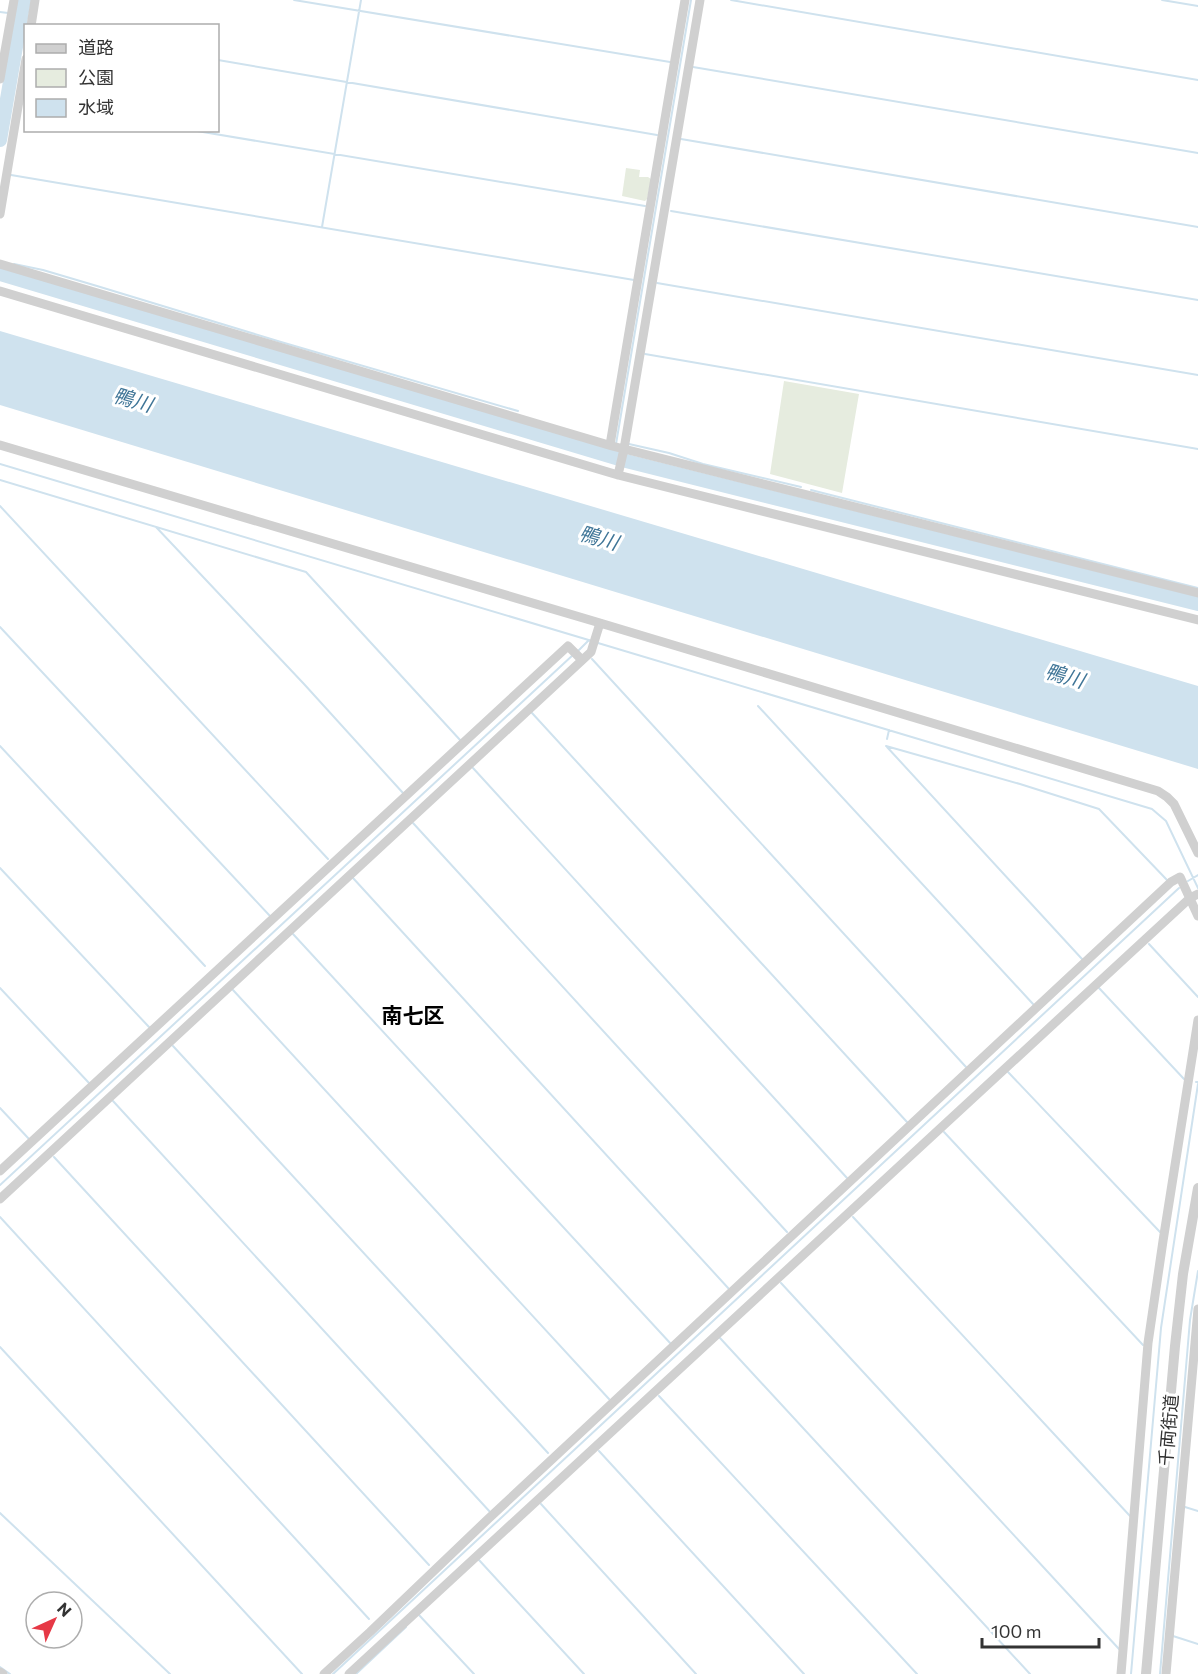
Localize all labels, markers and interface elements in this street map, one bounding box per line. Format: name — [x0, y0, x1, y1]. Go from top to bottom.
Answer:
legend — [24, 24, 219, 132]
text: 道路 — [78, 36, 114, 58]
text: 公園 — [78, 66, 114, 88]
text: 水域 — [78, 96, 114, 118]
water label: 鴨川 — [110, 382, 157, 417]
water label: 鴨川 — [576, 520, 623, 555]
water label: 鴨川 — [1042, 658, 1089, 693]
district label: 南七区 — [382, 1002, 445, 1027]
street label: 千両街道 — [1154, 1393, 1182, 1467]
north arrow — [24, 1590, 84, 1650]
text: N — [54, 1598, 76, 1620]
scale bar — [982, 1611, 1099, 1649]
text: 100 m — [991, 1620, 1041, 1642]

